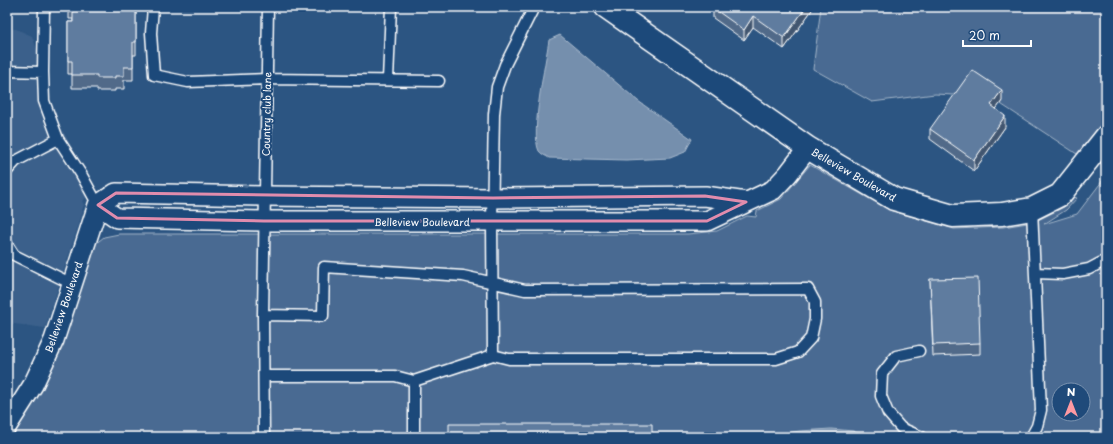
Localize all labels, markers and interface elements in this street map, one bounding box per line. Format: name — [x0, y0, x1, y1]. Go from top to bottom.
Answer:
scale bar — [963, 22, 1031, 48]
text: 20 m — [969, 26, 1000, 44]
street label: Country club lane — [258, 71, 275, 156]
street label: Belleview Boulevard — [809, 144, 899, 204]
street label: Belleview Boulevard — [374, 214, 470, 229]
street label: Belleview Boulevard — [40, 259, 86, 355]
north arrow — [1051, 382, 1091, 422]
text: N — [1067, 383, 1076, 400]

